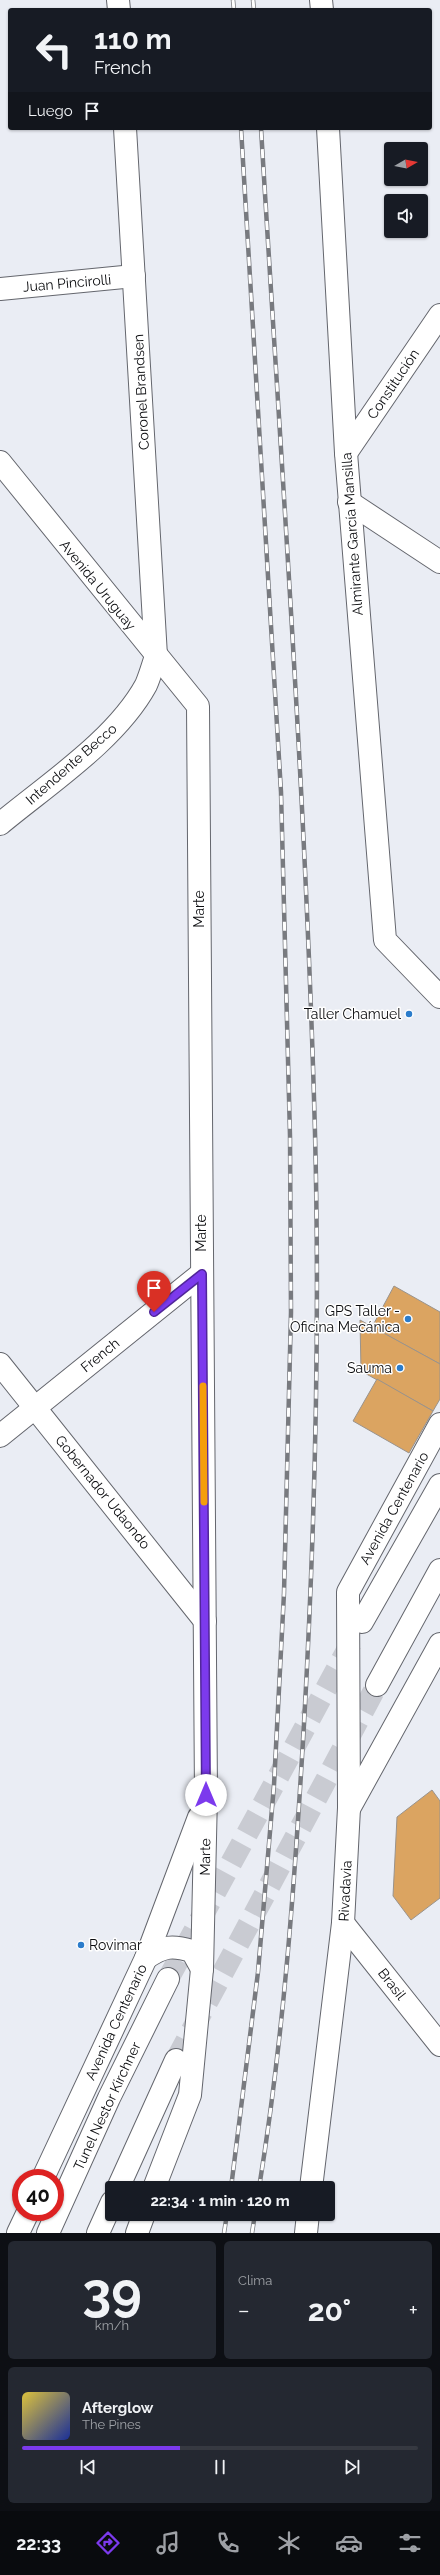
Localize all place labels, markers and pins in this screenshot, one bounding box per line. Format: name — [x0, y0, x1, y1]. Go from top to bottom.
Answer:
place label: Taller Chamuel — [304, 1006, 401, 1022]
marker: Taller Chamuel — [404, 1009, 414, 1019]
pin — [137, 1271, 171, 1312]
place label: GPS Taller - Oficina Mecánica — [290, 1303, 400, 1335]
marker: GPS Taller - Oficina Mecánica — [403, 1314, 413, 1324]
place label: Sauma — [347, 1360, 392, 1376]
marker: Sauma — [395, 1363, 405, 1373]
place label: Rovimar — [89, 1937, 142, 1953]
marker: Rovimar — [76, 1940, 86, 1950]

